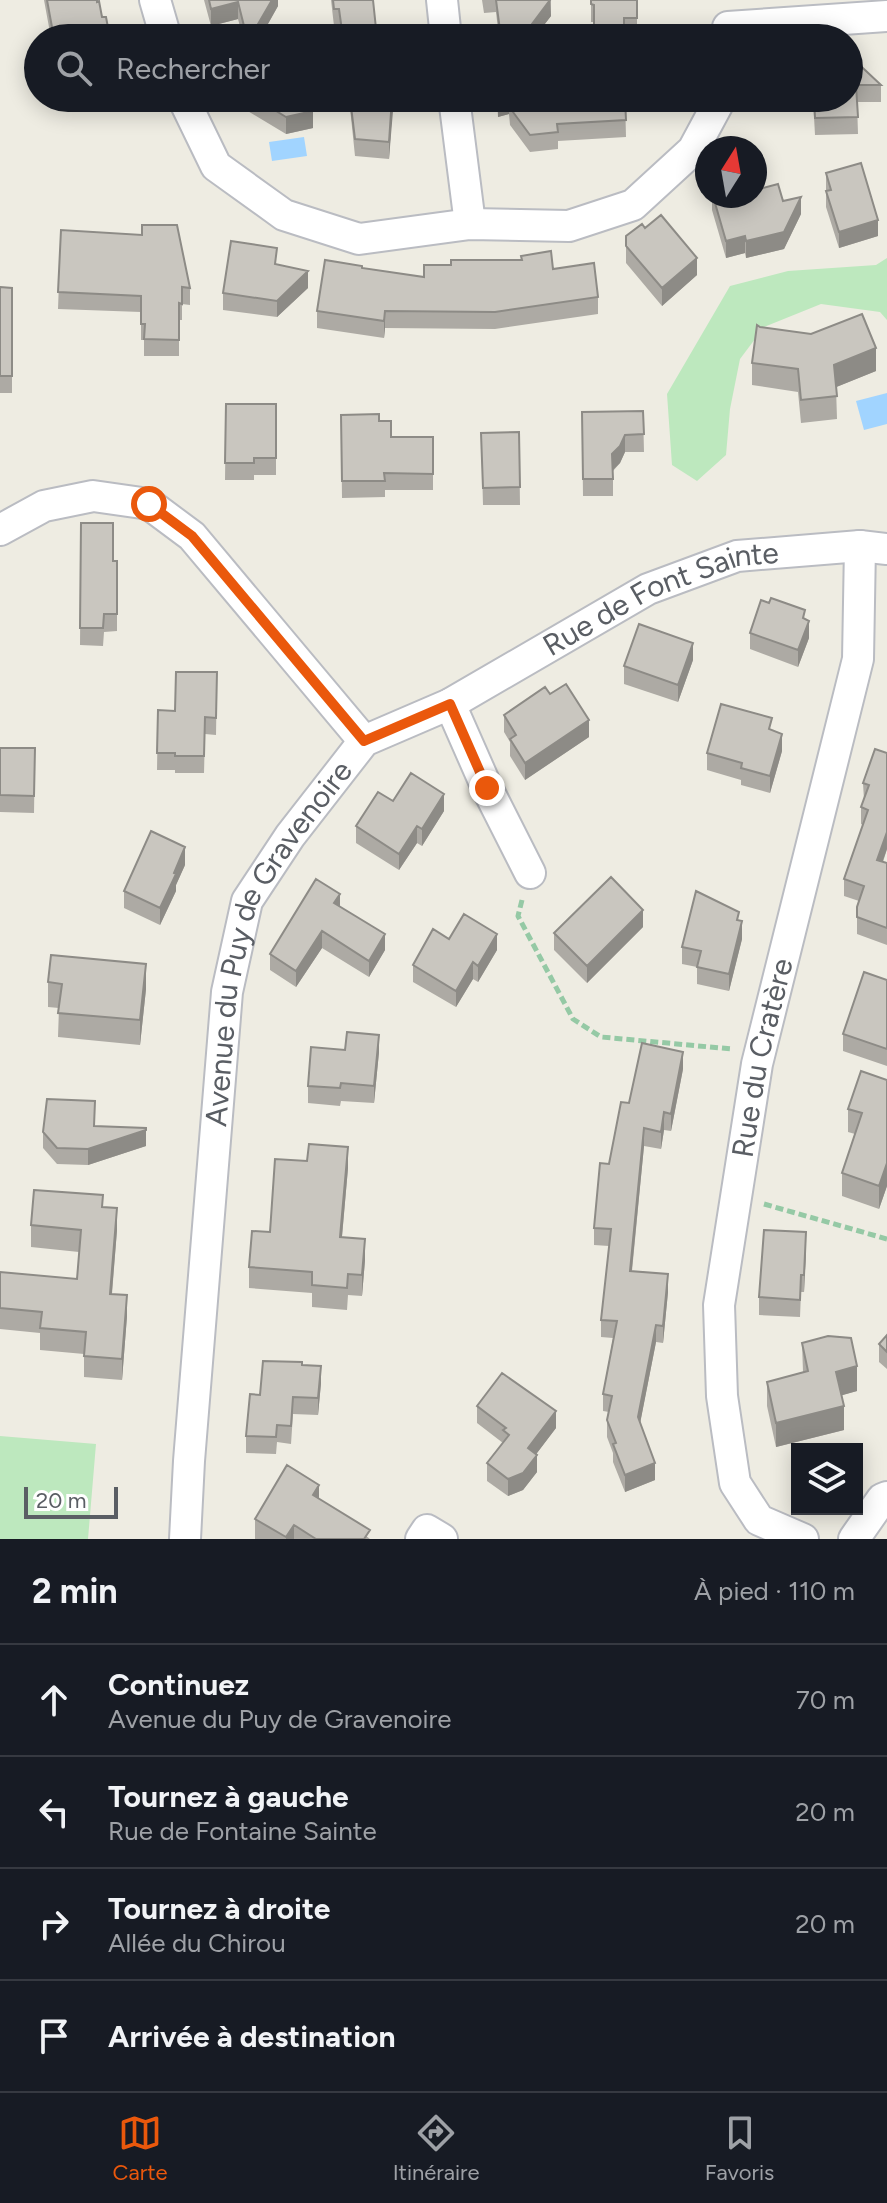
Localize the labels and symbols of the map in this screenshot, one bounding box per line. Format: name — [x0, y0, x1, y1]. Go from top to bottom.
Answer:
north arrow — [695, 136, 767, 208]
route start — [131, 486, 167, 522]
street label: Rue de Font Sainte — [536, 534, 780, 664]
street label: Avenue du Puy de Gravenoire — [197, 753, 360, 1128]
route end — [469, 770, 505, 806]
street label: Rue du Cratère — [724, 954, 801, 1160]
scale bar — [24, 1483, 118, 1519]

